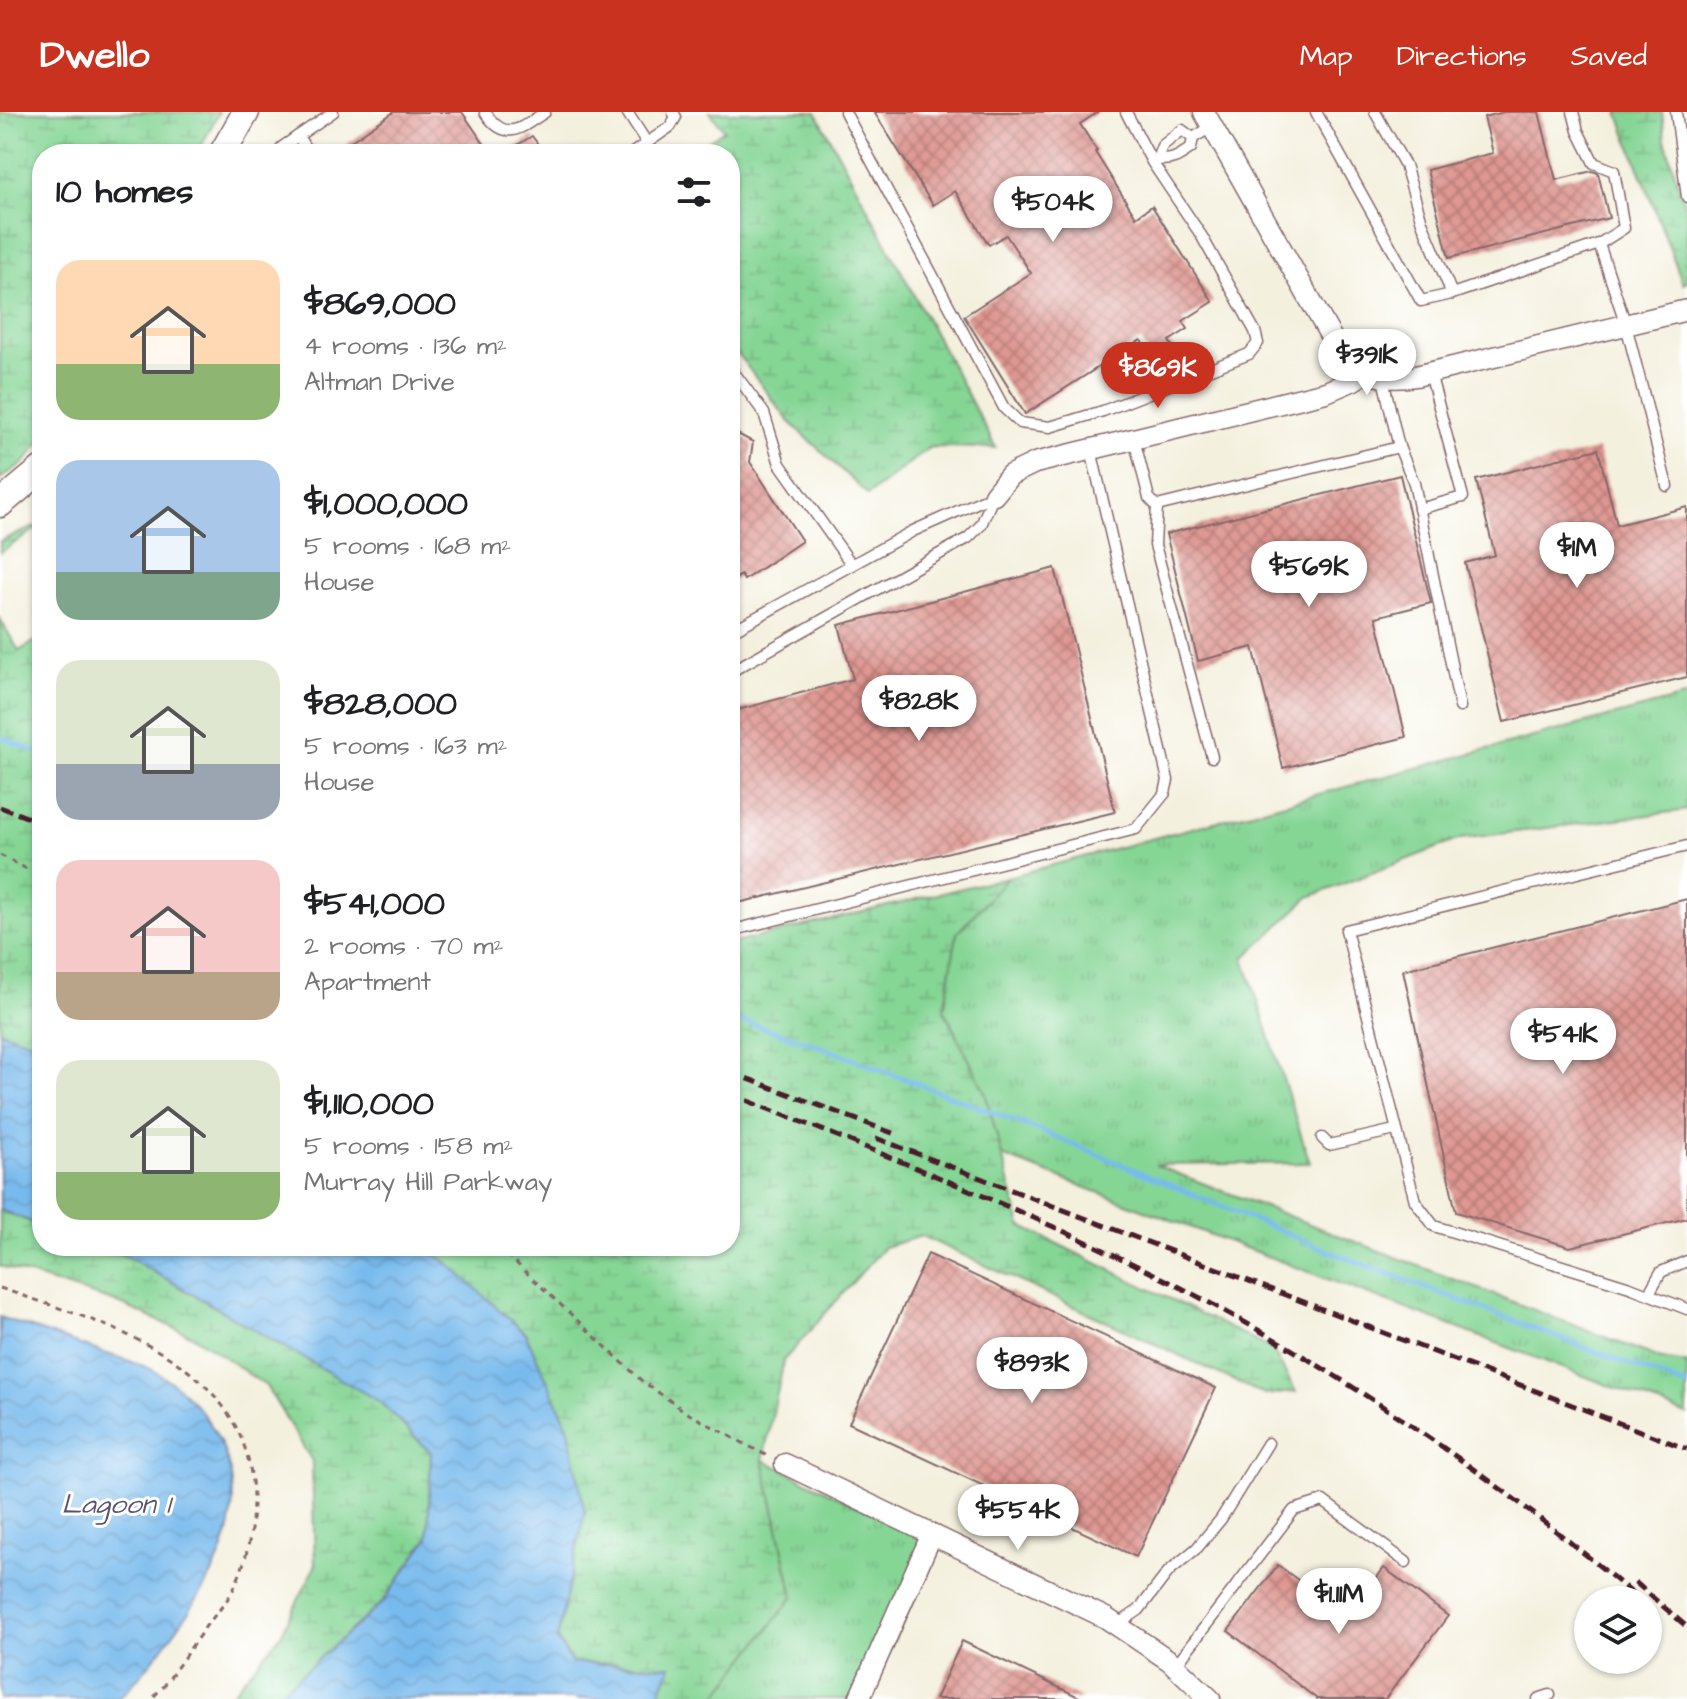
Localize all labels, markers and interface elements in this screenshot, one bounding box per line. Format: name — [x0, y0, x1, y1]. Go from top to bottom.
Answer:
text: Dwello — [40, 30, 149, 82]
text: Map — [1300, 37, 1353, 76]
text: Directions — [1397, 37, 1527, 76]
text: Saved — [1571, 37, 1647, 76]
text: 10 homes — [56, 168, 193, 216]
icon: filters — [672, 170, 716, 214]
pin: $504K — [997, 176, 1109, 244]
text: $504K — [1012, 184, 1094, 220]
text: $869,000 — [304, 280, 456, 328]
icon: home — [120, 292, 216, 388]
text: 4 rooms · 136 m² — [304, 328, 507, 364]
pin: $391K — [1311, 329, 1423, 397]
text: $391K — [1336, 337, 1398, 373]
pin: $869K — [1102, 342, 1214, 410]
text: $869K — [1119, 350, 1197, 386]
text: Altman Drive — [304, 364, 455, 400]
text: $1,000,000 — [304, 480, 468, 528]
icon: home — [120, 492, 216, 588]
pin: $1M — [1538, 522, 1616, 590]
text: 5 rooms · 168 m² — [304, 528, 511, 564]
text: $1M — [1557, 530, 1597, 566]
pin: $569K — [1253, 541, 1365, 609]
text: $569K — [1269, 549, 1349, 585]
text: House — [304, 564, 375, 600]
pin: $828K — [863, 675, 975, 743]
text: $828,000 — [304, 680, 457, 728]
text: $828K — [880, 683, 958, 719]
icon: home — [120, 692, 216, 788]
text: 5 rooms · 163 m² — [304, 728, 507, 764]
text: House — [304, 764, 375, 800]
text: $541,000 — [304, 880, 445, 928]
icon: home — [120, 892, 216, 988]
text: 2 rooms · 70 m² — [304, 928, 503, 964]
text: Apartment — [304, 964, 431, 1000]
pin: $541K — [1507, 1008, 1619, 1076]
text: $541K — [1528, 1016, 1598, 1052]
text: $1,110,000 — [304, 1080, 434, 1128]
icon: home — [120, 1092, 216, 1188]
text: 5 rooms · 158 m² — [304, 1128, 513, 1164]
text: Murray Hill Parkway — [304, 1164, 552, 1200]
pin: $893K — [976, 1337, 1088, 1405]
text: $893K — [994, 1345, 1070, 1381]
pin: $554K — [962, 1484, 1074, 1552]
water label: Lagoon 1 — [62, 1485, 174, 1525]
text: $554K — [976, 1492, 1060, 1528]
pin: $1.11M — [1274, 1568, 1404, 1636]
text: $1.11M — [1314, 1576, 1364, 1612]
map controls — [1574, 1586, 1662, 1674]
button: layers — [1574, 1586, 1662, 1674]

